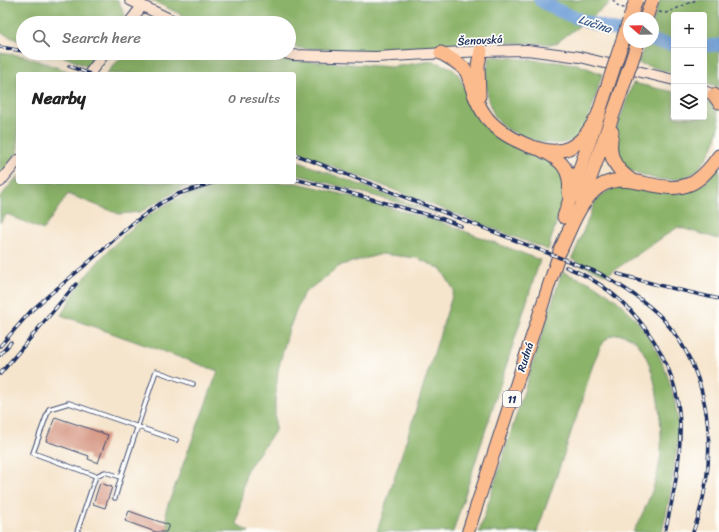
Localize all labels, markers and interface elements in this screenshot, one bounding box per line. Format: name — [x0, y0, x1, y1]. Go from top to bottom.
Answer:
water label: Lučina — [576, 8, 615, 40]
north arrow — [623, 12, 659, 48]
map controls — [671, 12, 707, 120]
button: + — [671, 12, 707, 48]
search box — [16, 16, 296, 60]
text: Search here — [62, 25, 141, 51]
icon: search — [30, 27, 52, 49]
street label: Šenovská — [457, 30, 503, 51]
button: − — [671, 48, 707, 84]
text: Nearby — [32, 83, 86, 113]
button: layers — [671, 84, 707, 120]
text: 0 results — [228, 87, 280, 110]
street label: Rudná — [512, 340, 539, 374]
road number: 11 — [503, 391, 521, 407]

